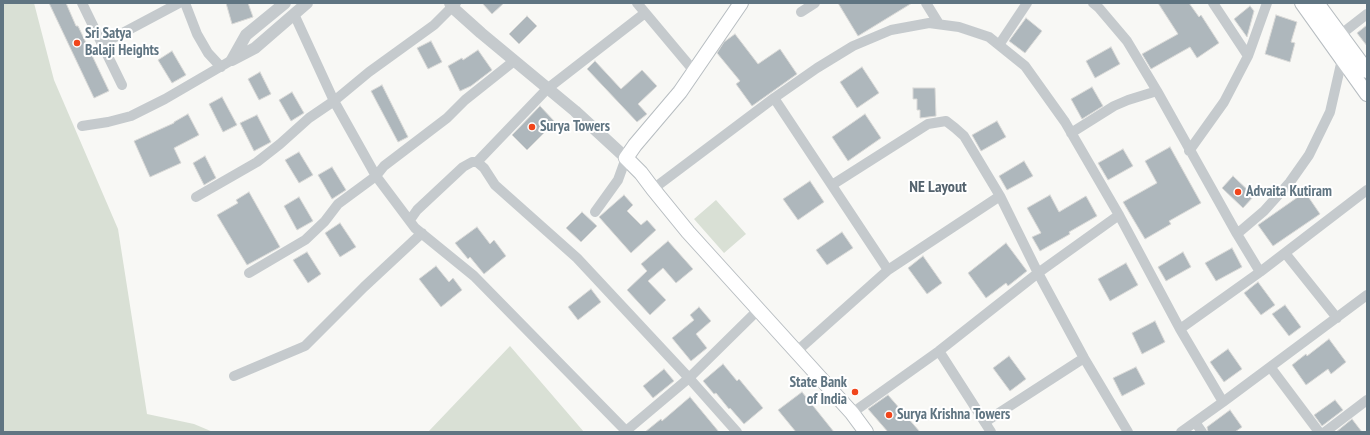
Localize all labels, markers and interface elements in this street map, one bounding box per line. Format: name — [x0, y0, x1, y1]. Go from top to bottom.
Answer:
place label: Sri Satya Balaji Heights — [85, 25, 159, 60]
marker: Sri Satya Balaji Heights — [72, 38, 82, 48]
place label: Surya Towers — [540, 118, 610, 136]
marker: Surya Towers — [527, 122, 537, 132]
district label: NE Layout — [909, 177, 967, 197]
place label: Advaita Kutiram — [1246, 183, 1332, 201]
marker: Advaita Kutiram — [1233, 187, 1243, 197]
place label: State Bank of India — [790, 374, 847, 409]
marker: State Bank of India — [850, 387, 860, 397]
place label: Surya Krishna Towers — [897, 406, 1010, 424]
marker: Surya Krishna Towers — [884, 410, 894, 420]

